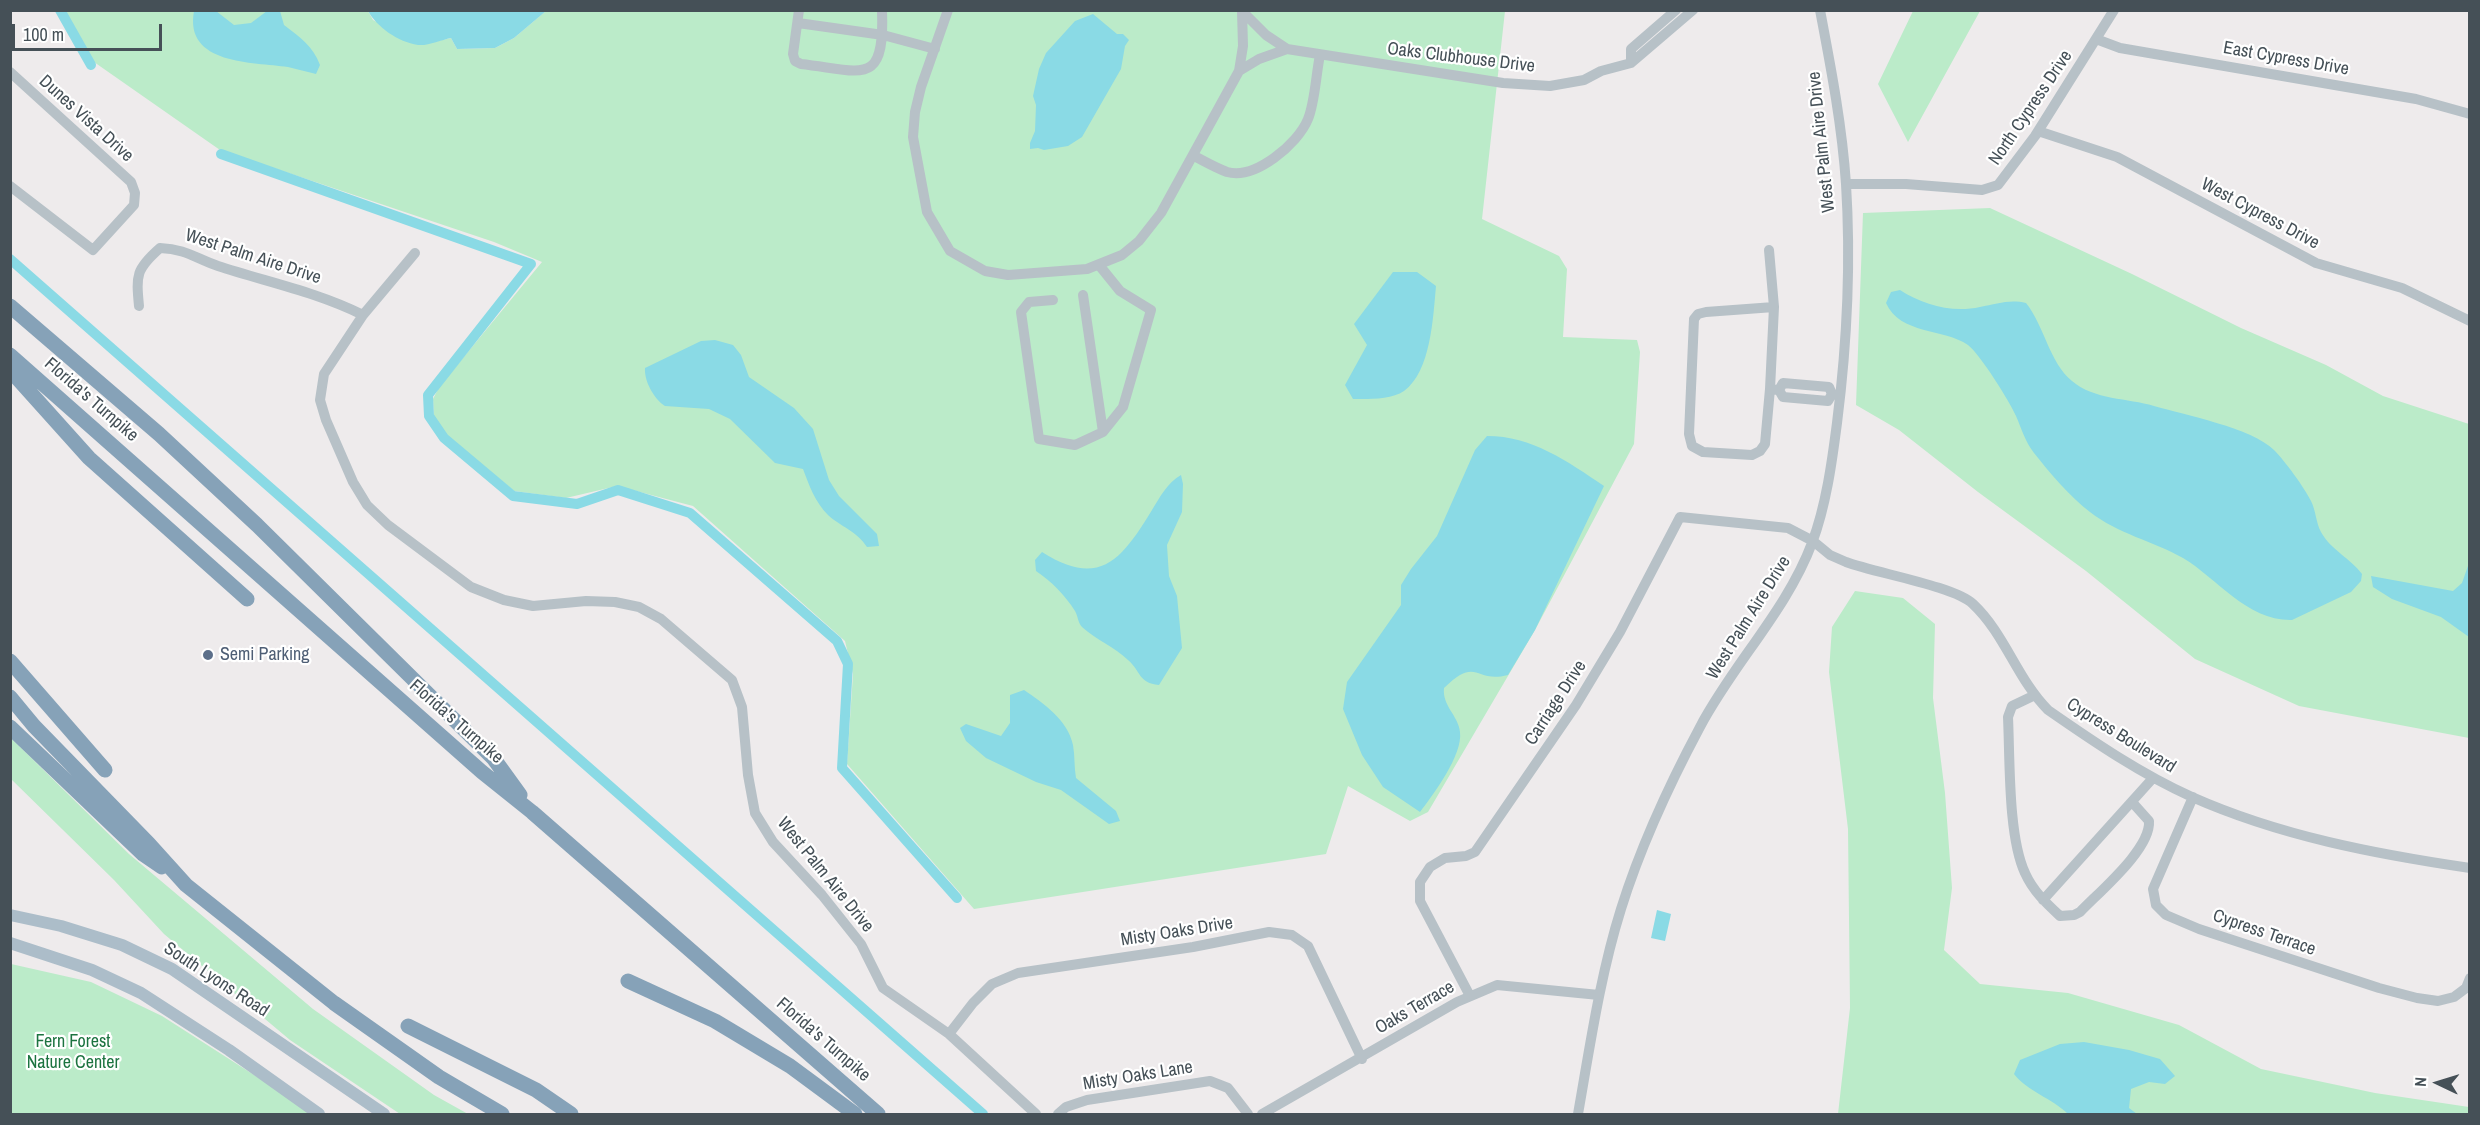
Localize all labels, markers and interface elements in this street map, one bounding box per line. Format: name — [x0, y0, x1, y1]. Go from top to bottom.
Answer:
scale bar — [15, 12, 165, 50]
text: 100 m — [23, 22, 64, 47]
street label: East Cypress Drive — [2222, 37, 2350, 81]
street label: Oaks Clubhouse Drive — [1386, 38, 1536, 78]
street label: North Cypress Drive — [1985, 47, 2077, 169]
street label: West Palm Aire Drive — [1804, 70, 1840, 214]
street label: Dunes Vista Drive — [34, 71, 138, 167]
street label: West Cypress Drive — [2197, 174, 2323, 254]
street label: West Palm Aire Drive — [182, 225, 324, 289]
street label: Florida's Turnpike — [40, 353, 142, 447]
street label: West Palm Aire Drive — [1702, 552, 1796, 684]
place label: Semi Parking — [220, 644, 309, 666]
marker: Semi Parking — [201, 648, 215, 662]
street label: Carriage Drive — [1521, 657, 1591, 749]
street label: Florida's Turnpike — [405, 675, 507, 769]
street label: Cypress Boulevard — [2062, 694, 2180, 778]
street label: West Palm Aire Drive — [772, 813, 878, 937]
street label: Cypress Terrace — [2210, 905, 2318, 961]
street label: Misty Oaks Drive — [1119, 912, 1235, 952]
street label: South Lyons Road — [159, 938, 273, 1022]
street label: Oaks Terrace — [1372, 977, 1458, 1039]
street label: Florida's Turnpike — [772, 993, 874, 1087]
park label: Fern Forest Nature Center — [27, 1031, 119, 1074]
north arrow — [2408, 1053, 2468, 1113]
street label: Misty Oaks Lane — [1082, 1057, 1194, 1095]
text: N — [2409, 1076, 2431, 1087]

